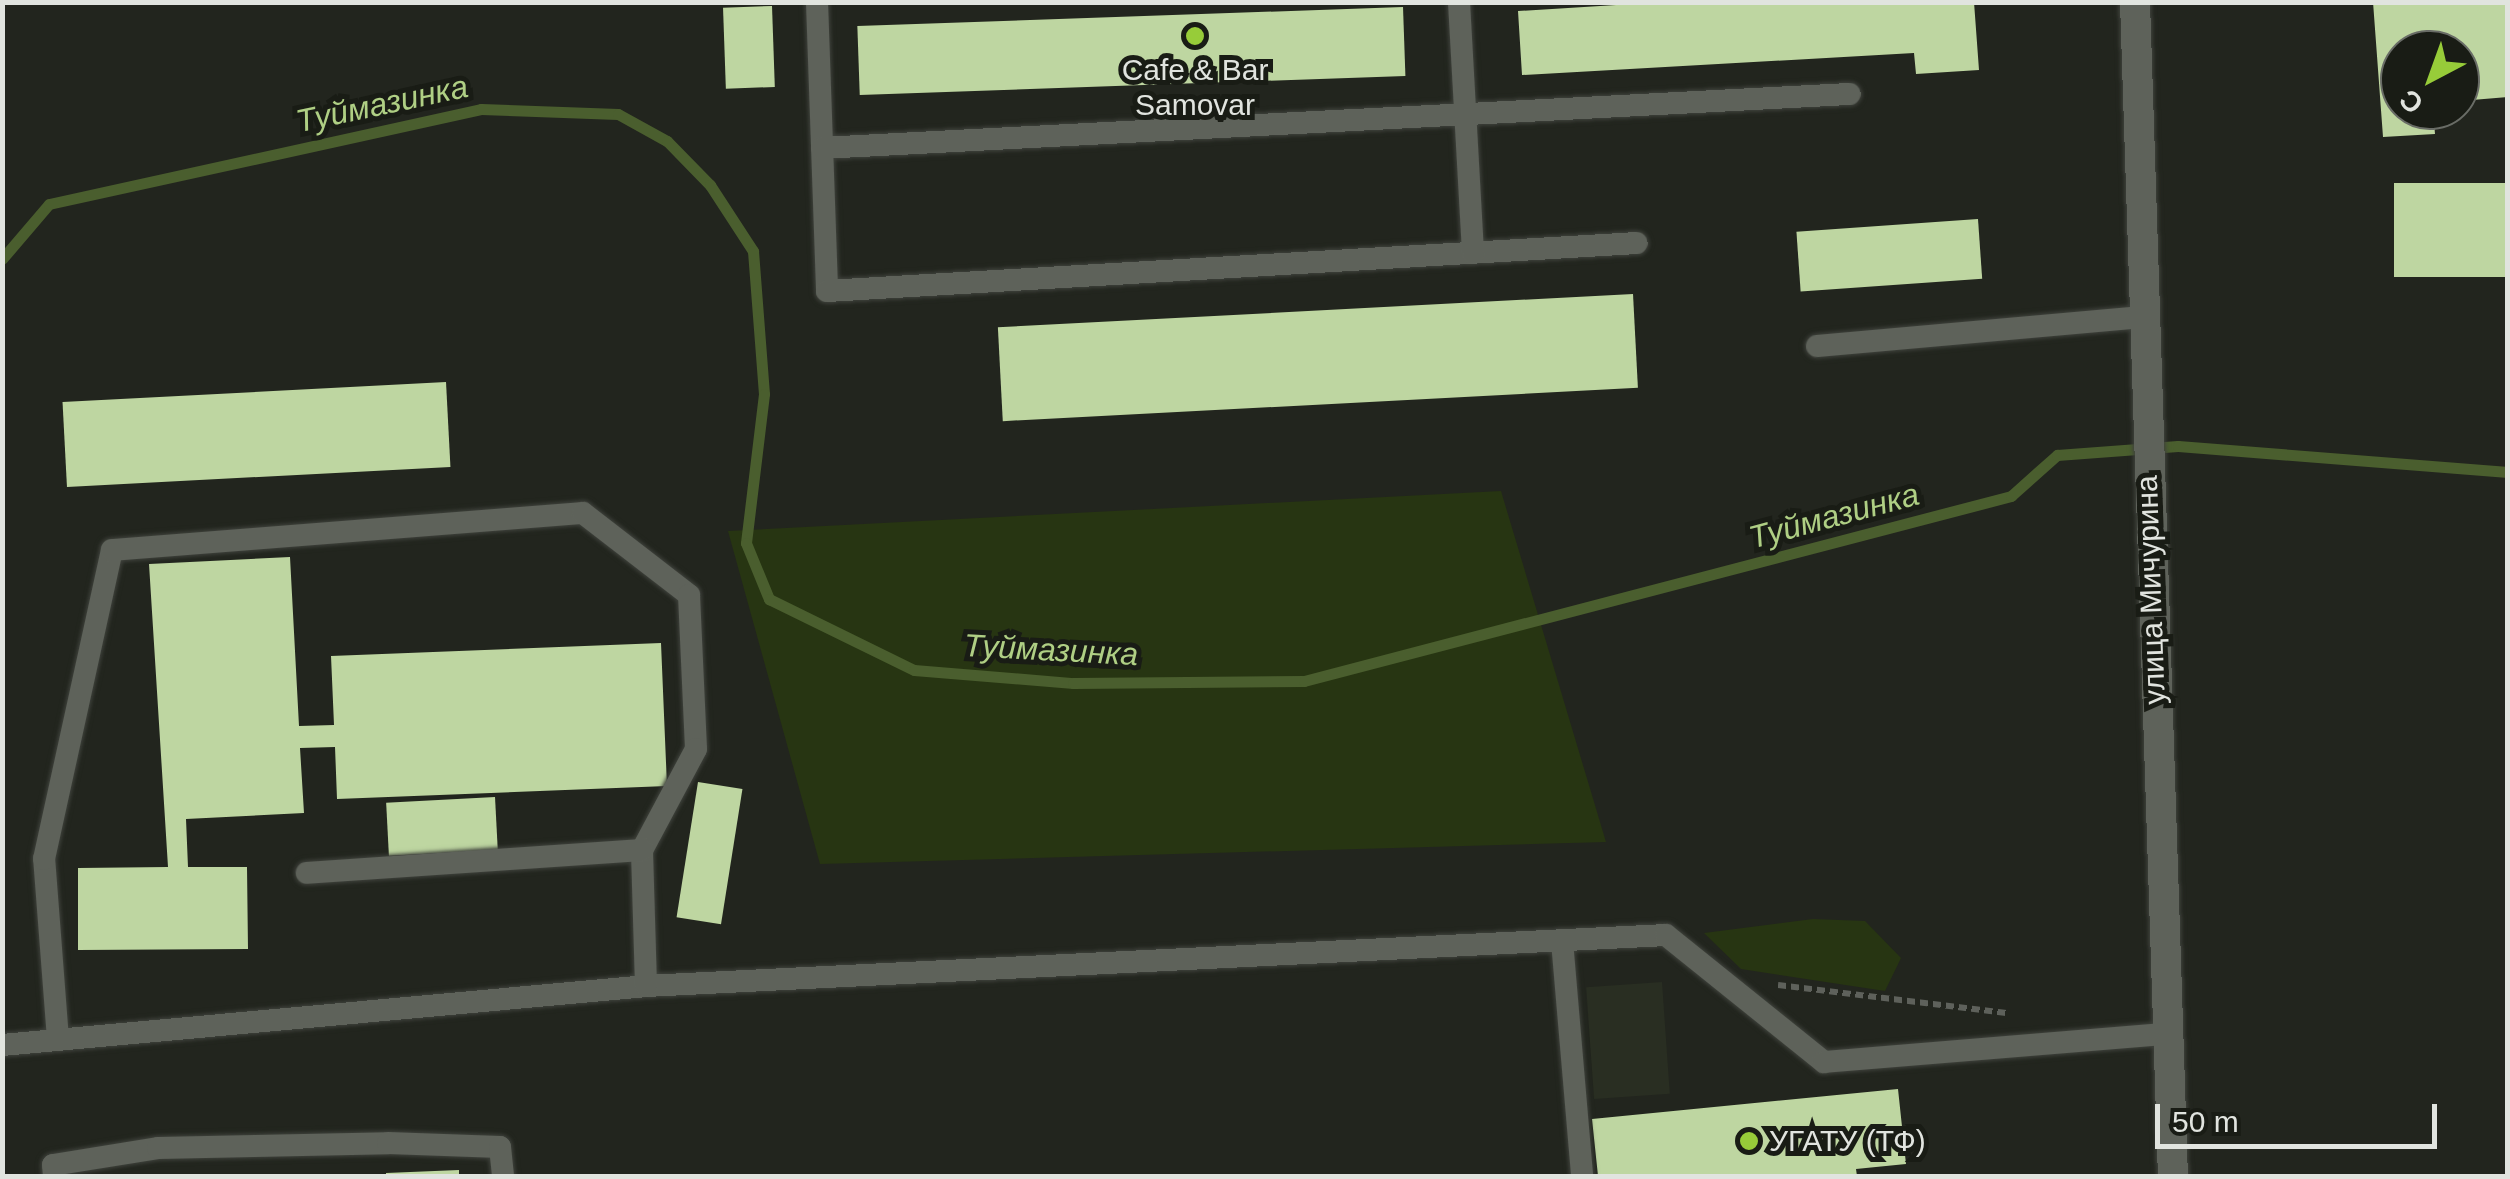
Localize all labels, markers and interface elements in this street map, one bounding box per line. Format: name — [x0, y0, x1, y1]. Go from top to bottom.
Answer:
marker: Cafe & Bar Samovar — [1184, 25, 1206, 47]
north arrow — [2380, 30, 2480, 130]
place label: Cafe & Bar Samovar — [1122, 52, 1268, 122]
water label: Туймазинка — [293, 67, 471, 141]
text: С — [2394, 83, 2429, 120]
water label: Туймазинка — [1745, 475, 1923, 557]
street label: улица Мичурина — [2129, 475, 2173, 705]
water label: Туймазинка — [963, 626, 1139, 674]
scale bar — [2160, 1084, 2442, 1146]
text: 50 m — [2172, 1105, 2239, 1138]
place label: УГАТУ (ТФ) — [1769, 1123, 1926, 1159]
marker: УГАТУ (ТФ) — [1738, 1130, 1760, 1152]

